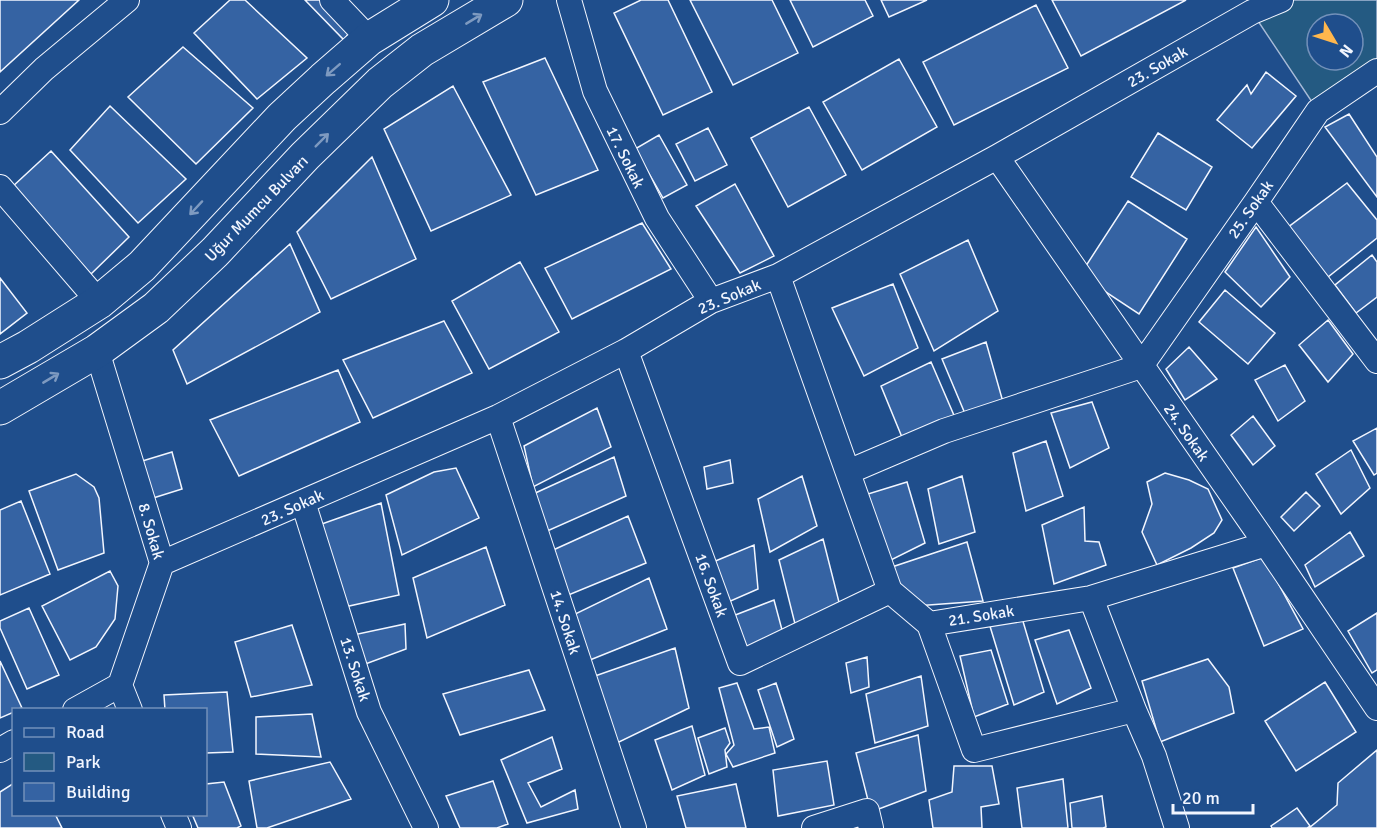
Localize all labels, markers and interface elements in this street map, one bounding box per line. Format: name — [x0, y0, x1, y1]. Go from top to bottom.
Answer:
north arrow — [1305, 12, 1365, 72]
one-way arrow — [465, 13, 482, 25]
text: N — [1335, 40, 1357, 61]
street label: 23. Sokak — [1124, 42, 1191, 92]
one-way arrow — [326, 63, 341, 77]
street label: 17. Sokak — [602, 123, 649, 192]
one-way arrow — [314, 132, 329, 147]
street label: Uğur Mumcu Bulvarı — [201, 151, 313, 266]
street label: 25. Sokak — [1224, 177, 1278, 243]
one-way arrow — [189, 200, 203, 215]
street label: 23. Sokak — [695, 275, 764, 319]
one-way arrow — [42, 372, 59, 384]
street label: 24. Sokak — [1159, 400, 1213, 466]
street label: 23. Sokak — [258, 485, 327, 531]
street label: 8. Sokak — [133, 501, 169, 562]
street label: 16. Sokak — [690, 551, 732, 620]
street label: 14. Sokak — [545, 588, 585, 657]
street label: 21. Sokak — [947, 601, 1016, 631]
street label: 13. Sokak — [335, 635, 375, 704]
legend — [12, 708, 207, 816]
text: Road — [66, 721, 105, 743]
text: Park — [66, 751, 101, 773]
scale bar — [1173, 777, 1252, 815]
text: Building — [66, 781, 130, 803]
text: 20 m — [1182, 787, 1220, 809]

